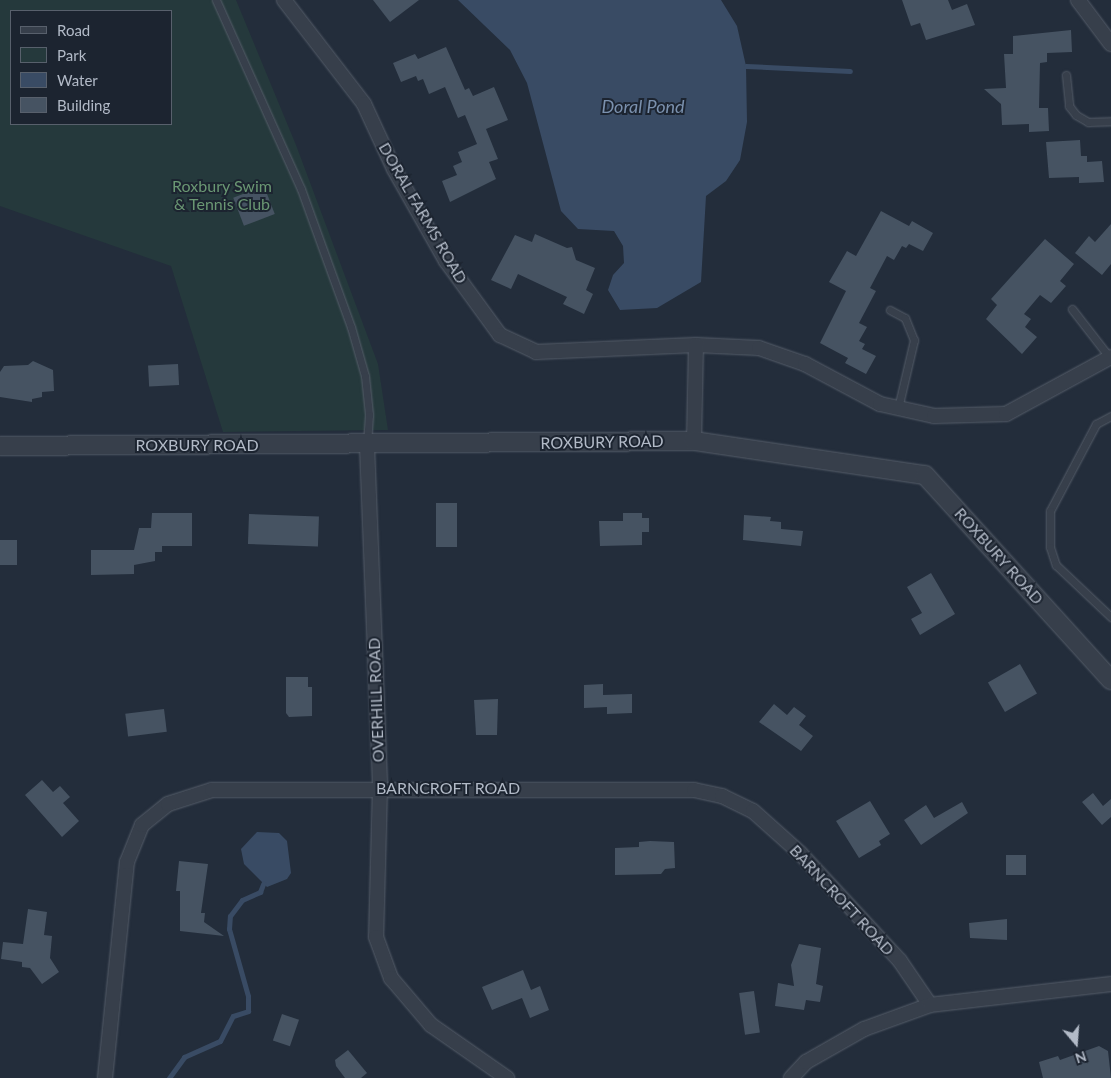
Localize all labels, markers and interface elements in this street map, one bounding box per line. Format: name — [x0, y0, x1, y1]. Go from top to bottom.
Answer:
legend — [10, 10, 172, 125]
text: Road — [57, 21, 90, 39]
text: Park — [57, 46, 86, 64]
text: Water — [57, 71, 98, 89]
water label: Doral Pond — [601, 95, 685, 117]
text: Building — [57, 96, 110, 114]
street label: DORAL FARMS ROAD — [375, 139, 471, 287]
park label: Roxbury Swim & Tennis Club — [172, 176, 272, 214]
street label: ROXBURY ROAD — [540, 431, 664, 453]
street label: ROXBURY ROAD — [135, 435, 259, 455]
street label: ROXBURY ROAD — [950, 504, 1048, 608]
street label: OVERHILL ROAD — [364, 637, 388, 763]
street label: BARNCROFT ROAD — [376, 778, 520, 798]
street label: BARNCROFT ROAD — [786, 841, 898, 959]
north arrow — [1051, 1018, 1101, 1068]
text: N — [1073, 1048, 1089, 1067]

